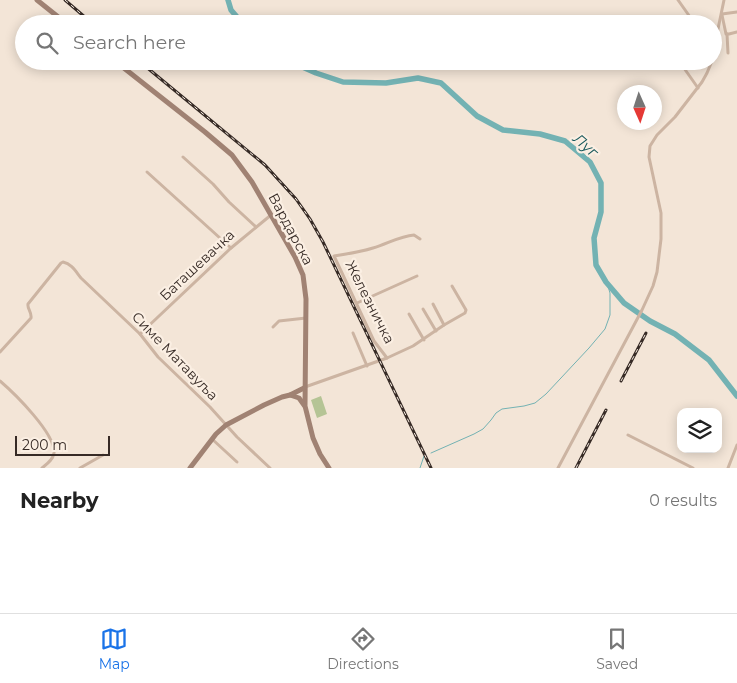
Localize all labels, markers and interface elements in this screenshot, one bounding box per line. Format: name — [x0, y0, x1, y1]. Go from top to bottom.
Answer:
search box — [15, 15, 722, 70]
icon: search — [33, 29, 61, 57]
text: Search here — [73, 31, 186, 54]
north arrow — [617, 85, 662, 130]
water label: Луг — [569, 128, 603, 162]
street label: Вардарска — [264, 190, 318, 268]
street label: Баташевачка — [156, 226, 238, 304]
street label: Железничка — [341, 257, 399, 347]
street label: Симе Матавуља — [128, 308, 222, 404]
map controls — [677, 408, 722, 453]
button: layers — [677, 408, 722, 453]
scale bar — [15, 433, 110, 456]
text: 200 m — [22, 436, 67, 454]
text: Nearby — [20, 488, 99, 513]
text: 0 results — [649, 491, 717, 510]
tab: Map — [99, 625, 130, 673]
tab: Directions — [327, 625, 399, 673]
tab: Saved — [596, 625, 638, 673]

